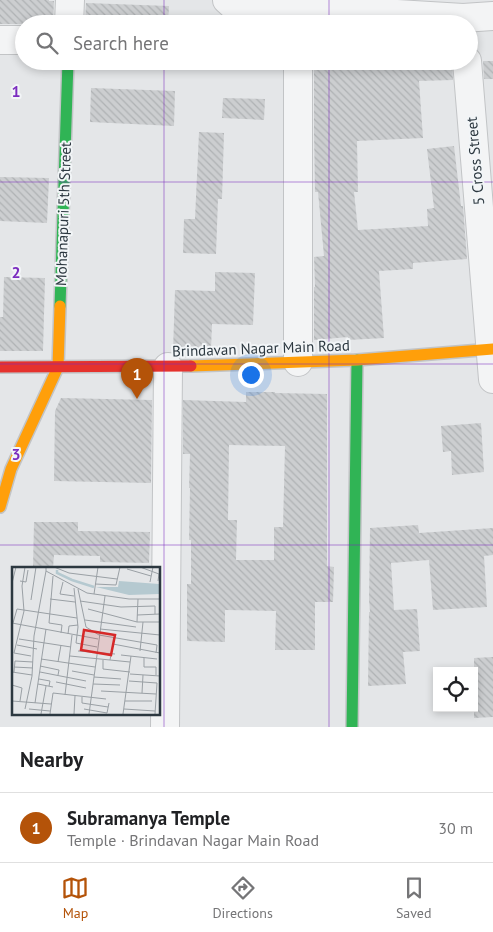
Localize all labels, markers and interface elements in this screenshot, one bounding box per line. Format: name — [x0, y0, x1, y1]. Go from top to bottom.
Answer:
search box — [15, 15, 478, 70]
icon: search — [33, 29, 61, 57]
text: Search here — [73, 31, 169, 55]
text: 1 — [11, 81, 21, 101]
street label: 5 Cross Street — [462, 116, 488, 206]
street label: Mohanapuri 5th Street — [51, 142, 75, 286]
text: 2 — [11, 262, 21, 282]
street label: Brindavan Nagar Main Road — [172, 335, 350, 361]
pin: 1 — [121, 358, 153, 399]
your location — [238, 362, 264, 388]
text: 3 — [11, 444, 21, 464]
inset map — [12, 567, 160, 714]
map controls — [433, 667, 478, 712]
button: locate — [433, 667, 478, 712]
text: Nearby — [20, 746, 83, 773]
text: Subramanya Temple — [67, 806, 230, 830]
text: 1 — [31, 818, 41, 838]
text: 30 m — [438, 818, 473, 838]
text: Temple · Brindavan Nagar Main Road — [67, 830, 319, 850]
tab: Map — [61, 874, 89, 922]
tab: Directions — [212, 874, 273, 922]
tab: Saved — [396, 874, 432, 922]

